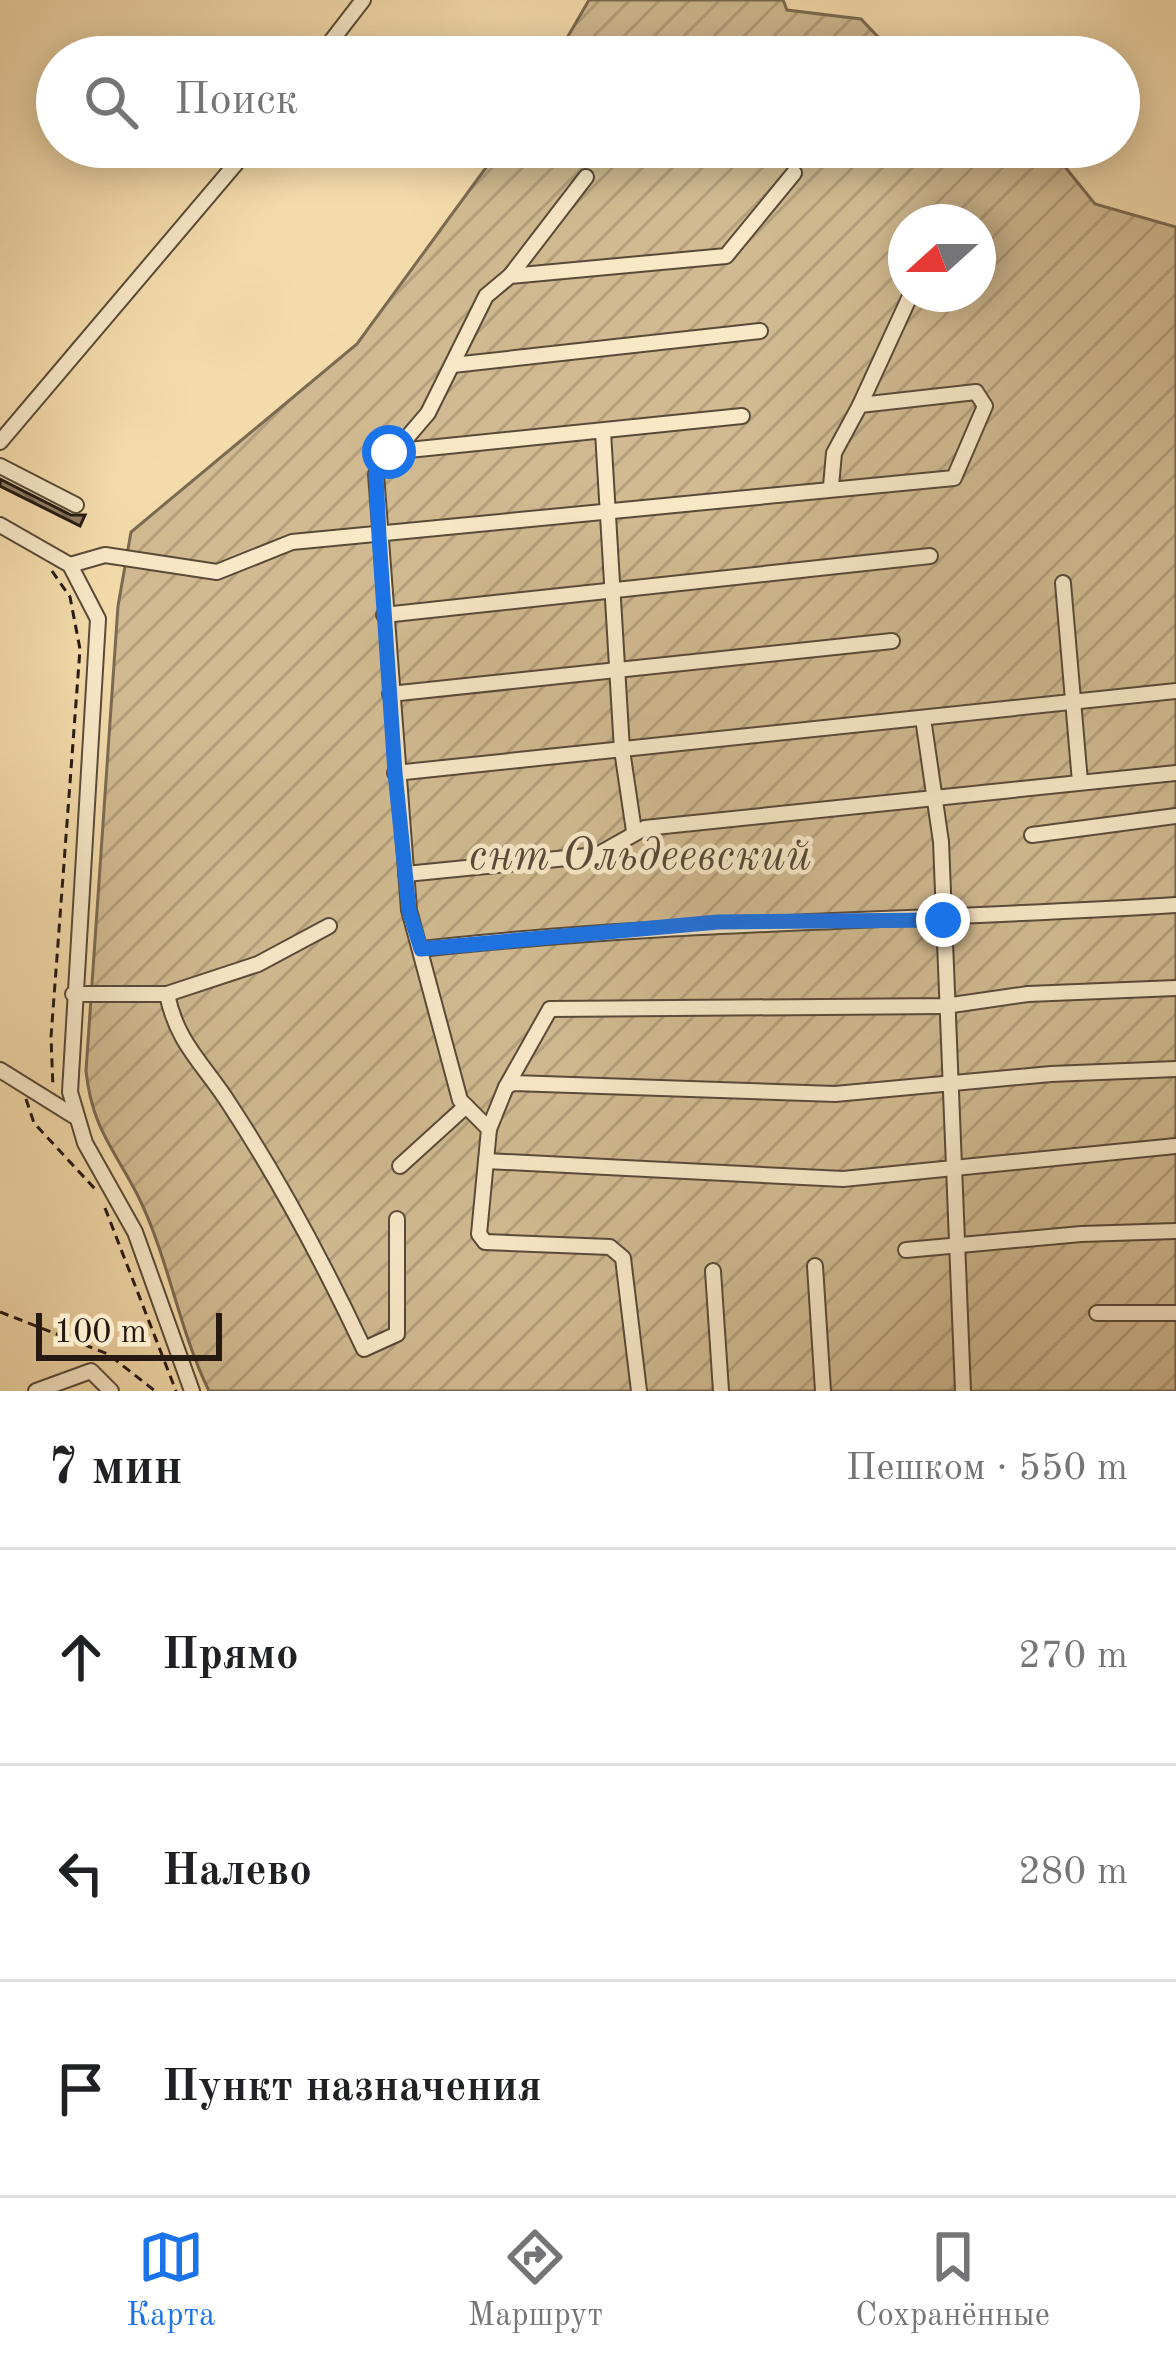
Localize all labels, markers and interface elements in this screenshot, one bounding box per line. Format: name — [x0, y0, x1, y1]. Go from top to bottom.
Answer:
search box — [36, 36, 1140, 168]
icon: search — [78, 69, 144, 135]
text: Поиск — [174, 79, 298, 124]
north arrow — [888, 204, 996, 312]
route start — [362, 425, 416, 479]
park label: снт Ольдеевский — [469, 835, 811, 880]
route end — [916, 893, 970, 947]
scale bar — [36, 1307, 222, 1360]
text: 100 m — [54, 1317, 147, 1350]
text: 7 мин — [48, 1444, 183, 1495]
text: Пешком · 550 m — [846, 1449, 1128, 1488]
icon: ahead — [48, 1624, 114, 1690]
text: Прямо — [162, 1634, 299, 1679]
text: 270 m — [1018, 1637, 1128, 1676]
icon: left — [48, 1840, 114, 1906]
text: Налево — [162, 1850, 312, 1895]
text: 280 m — [1018, 1853, 1128, 1892]
icon: arrive — [48, 2056, 114, 2122]
text: Пункт назначения — [162, 2066, 542, 2111]
tab: Карта — [126, 2224, 215, 2337]
tab: Маршрут — [468, 2224, 603, 2337]
tab: Сохранённые — [855, 2224, 1050, 2337]

